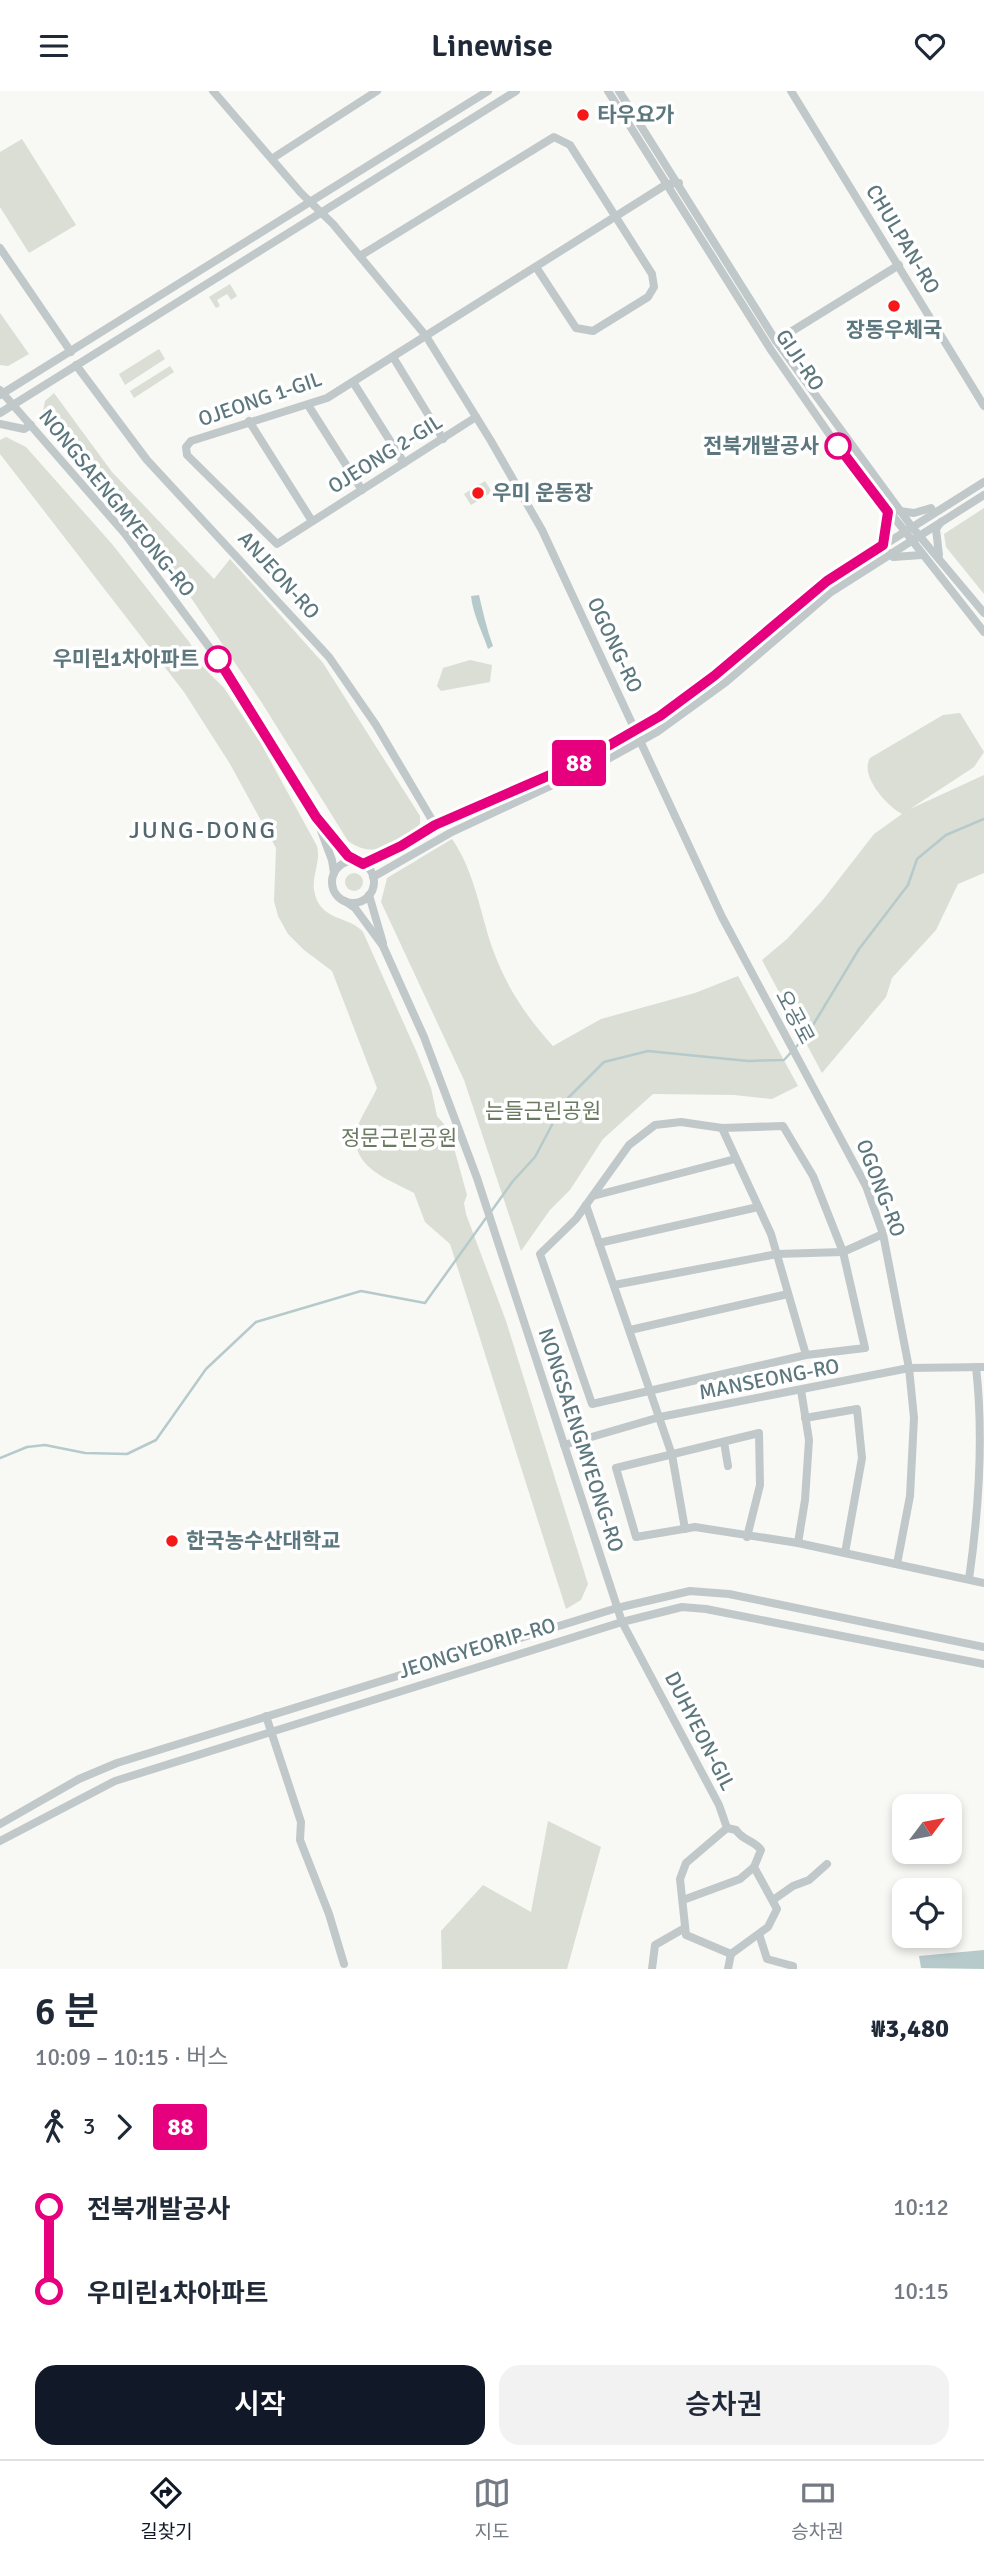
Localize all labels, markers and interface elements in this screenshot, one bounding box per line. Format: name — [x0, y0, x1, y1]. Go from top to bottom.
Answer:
text: Linewise — [431, 26, 553, 65]
icon: menu — [35, 27, 73, 65]
icon: heart — [911, 27, 949, 65]
place label: 타우요가 — [597, 102, 674, 128]
marker: 타우요가 — [575, 107, 591, 123]
street label: CHULPAN-RO — [860, 180, 946, 298]
marker: 장동우체국 — [886, 298, 902, 314]
place label: 장동우체국 — [846, 317, 942, 343]
street label: GIJI-RO — [770, 324, 830, 396]
street label: OJEONG 1-GIL — [195, 366, 325, 432]
street label: NONGSAENGMYEONG-RO — [33, 404, 201, 602]
street label: OJEONG 2-GIL — [323, 408, 447, 499]
place label: 전북개발공사 — [703, 433, 819, 459]
marker: 전북개발공사 — [825, 433, 851, 459]
place label: 우미 운동장 — [492, 480, 593, 506]
marker: 우미 운동장 — [470, 485, 486, 501]
street label: ANJEON-RO — [233, 525, 325, 625]
street label: OGONG-RO — [582, 593, 648, 697]
place label: 우미린1차아파트 — [52, 646, 199, 672]
marker: 우미린1차아파트 — [205, 646, 231, 672]
line badge: 88 — [548, 740, 610, 786]
text: 88 — [566, 748, 592, 778]
district label: JUNG-DONG — [129, 815, 277, 845]
street label: 오공로 — [770, 985, 820, 1049]
park label: 는들근린공원 — [485, 1098, 601, 1124]
park label: 정문근린공원 — [341, 1125, 457, 1151]
street label: OGONG-RO — [851, 1136, 911, 1240]
street label: NONGSAENGMYEONG-RO — [533, 1325, 629, 1555]
street label: MANSEONG-RO — [697, 1353, 841, 1405]
place label: 한국농수산대학교 — [186, 1528, 341, 1554]
marker: 한국농수산대학교 — [164, 1533, 180, 1549]
street label: JEONGYEORIP-RO — [395, 1612, 559, 1684]
street label: DUHYEON-GIL — [659, 1667, 741, 1795]
north arrow — [892, 1794, 962, 1864]
map controls — [892, 1794, 962, 1948]
button: locate — [892, 1878, 962, 1948]
text: 6 분 — [35, 1988, 99, 2035]
text: ₩3,480 — [871, 2013, 949, 2045]
text: 10:09 – 10:15 · 버스 — [35, 2043, 228, 2072]
icon: walk — [35, 2108, 73, 2146]
icon: forward — [105, 2108, 143, 2146]
text: 3 — [83, 2112, 95, 2141]
text: 88 — [167, 2112, 193, 2142]
text: 10:12 — [893, 2193, 949, 2222]
text: 전북개발공사 — [87, 2194, 231, 2226]
text: 10:15 — [893, 2277, 949, 2306]
text: 우미린1차아파트 — [87, 2278, 268, 2310]
button: 시작 — [35, 2365, 485, 2445]
button: 승차권 — [499, 2365, 949, 2445]
tab: 길찾기 — [140, 2474, 193, 2544]
tab: 지도 — [473, 2474, 511, 2544]
tab: 승차권 — [791, 2474, 844, 2544]

